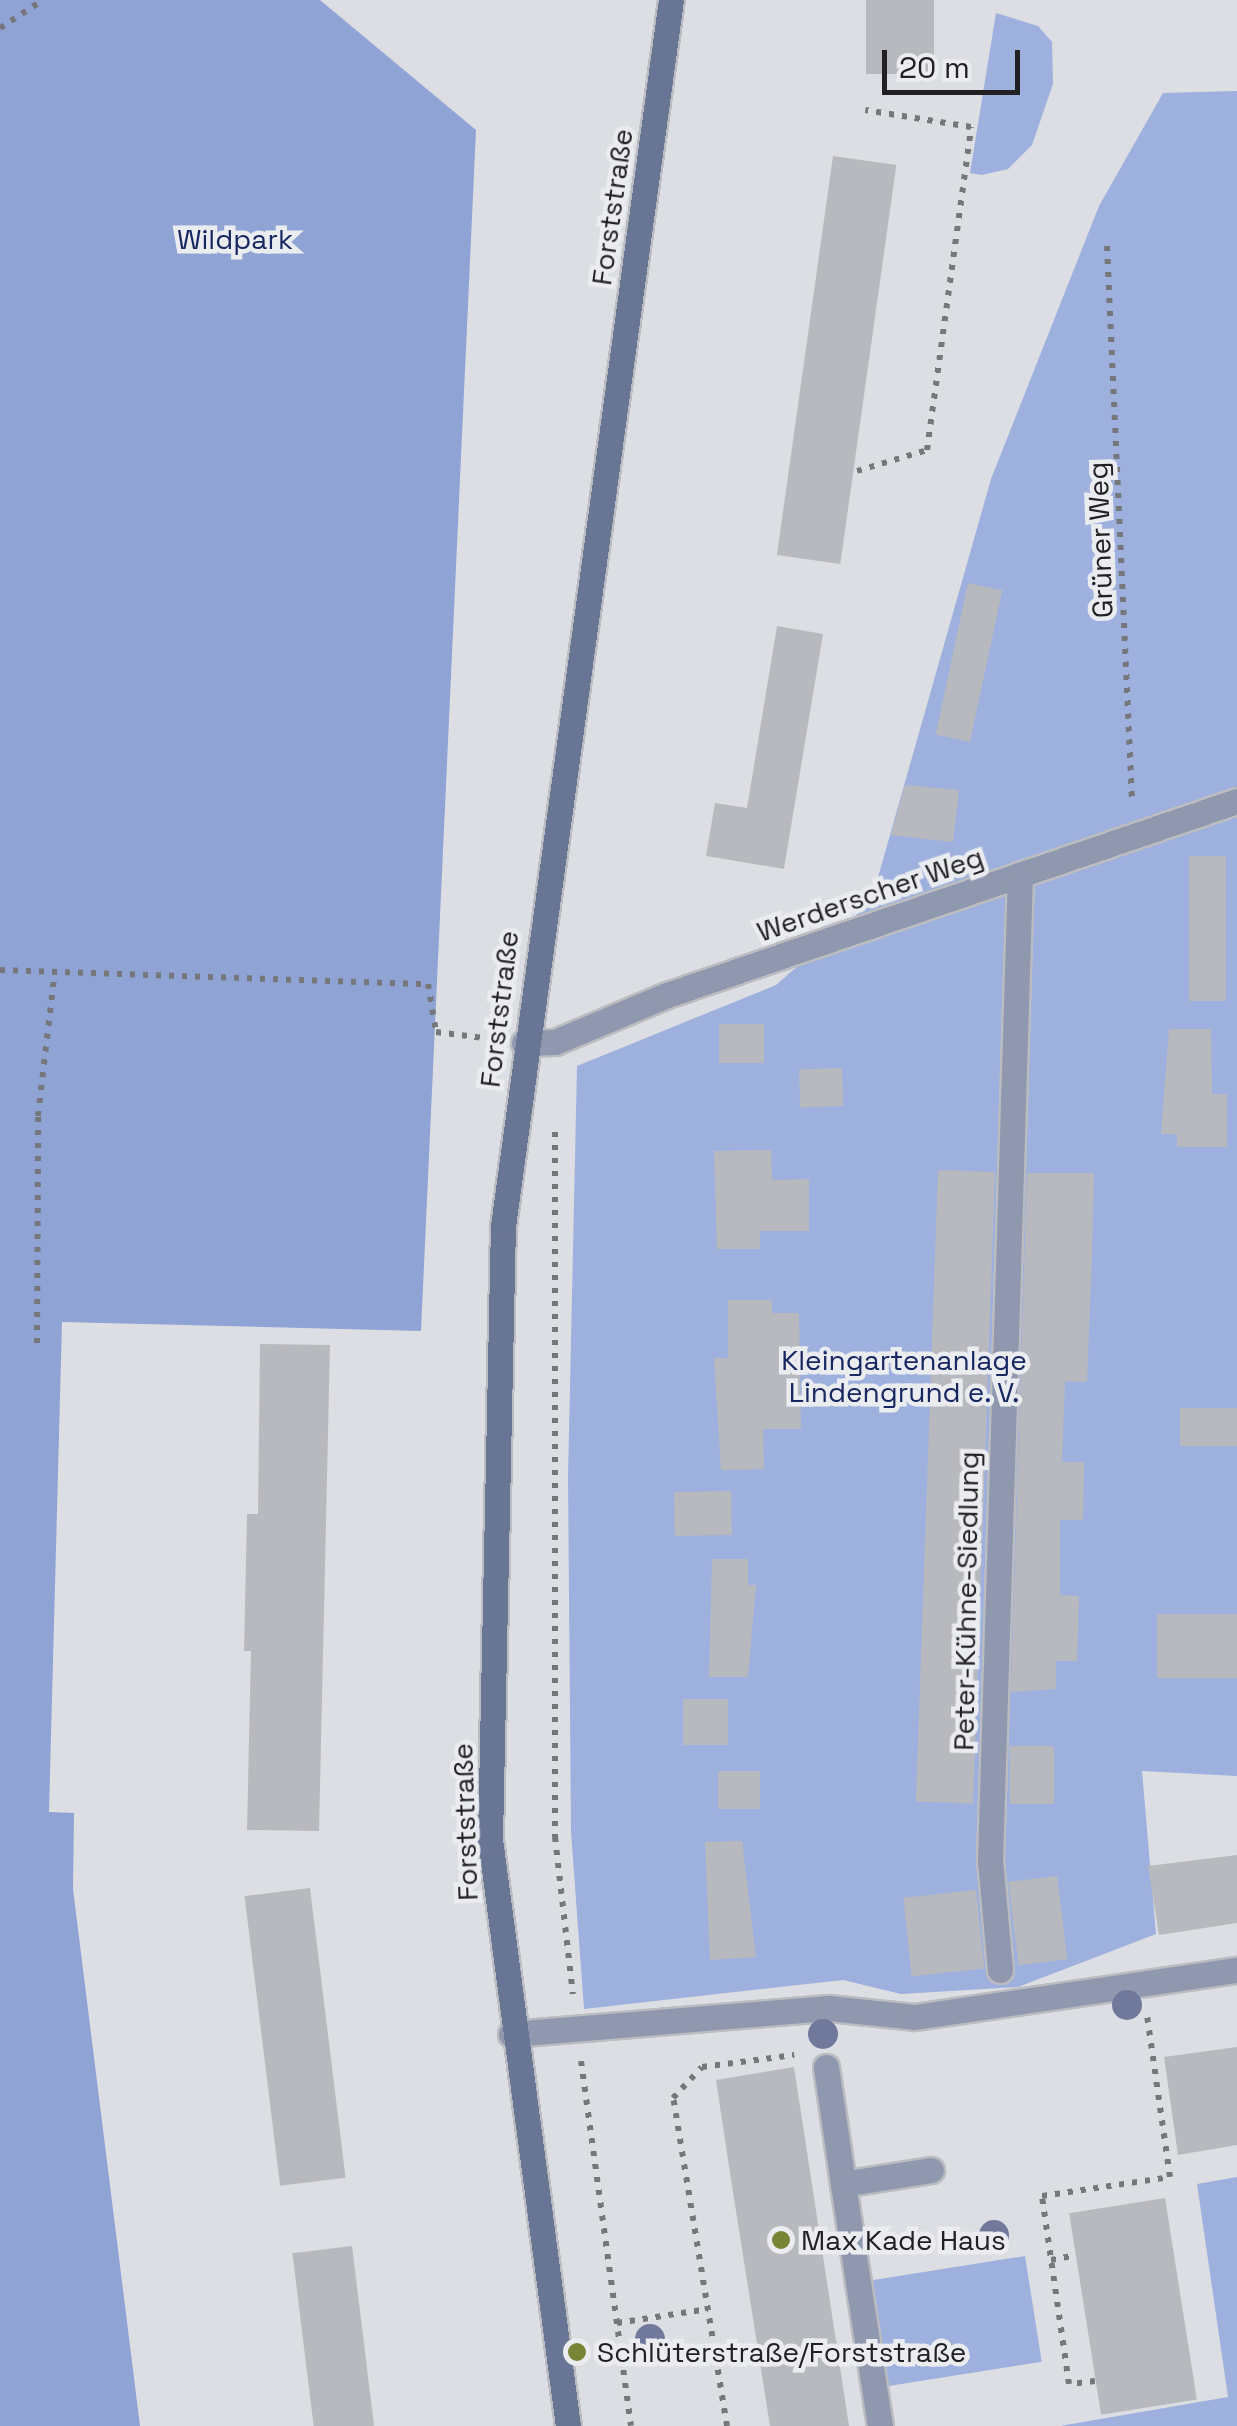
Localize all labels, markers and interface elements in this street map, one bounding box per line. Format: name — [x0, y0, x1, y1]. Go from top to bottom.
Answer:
scale bar — [887, 30, 1024, 92]
text: 20 m — [899, 48, 970, 87]
street label: Forststraße — [584, 127, 640, 287]
park label: Wildpark — [177, 222, 293, 256]
street label: Grüner Weg — [1080, 461, 1120, 619]
street label: Werderscher Weg — [752, 839, 988, 949]
street label: Forststraße — [473, 929, 525, 1089]
park label: Kleingartenanlage Lindengrund e. V. — [781, 1343, 1027, 1409]
street label: Peter-Kühne-Siedlung — [947, 1451, 985, 1751]
street label: Forststraße — [445, 1743, 485, 1901]
place label: Max Kade Haus — [801, 2223, 1006, 2257]
marker: Max Kade Haus — [770, 2229, 792, 2251]
place label: Schlüterstraße/Forststraße — [597, 2335, 966, 2369]
marker: Schlüterstraße/Forststraße — [566, 2341, 588, 2363]

